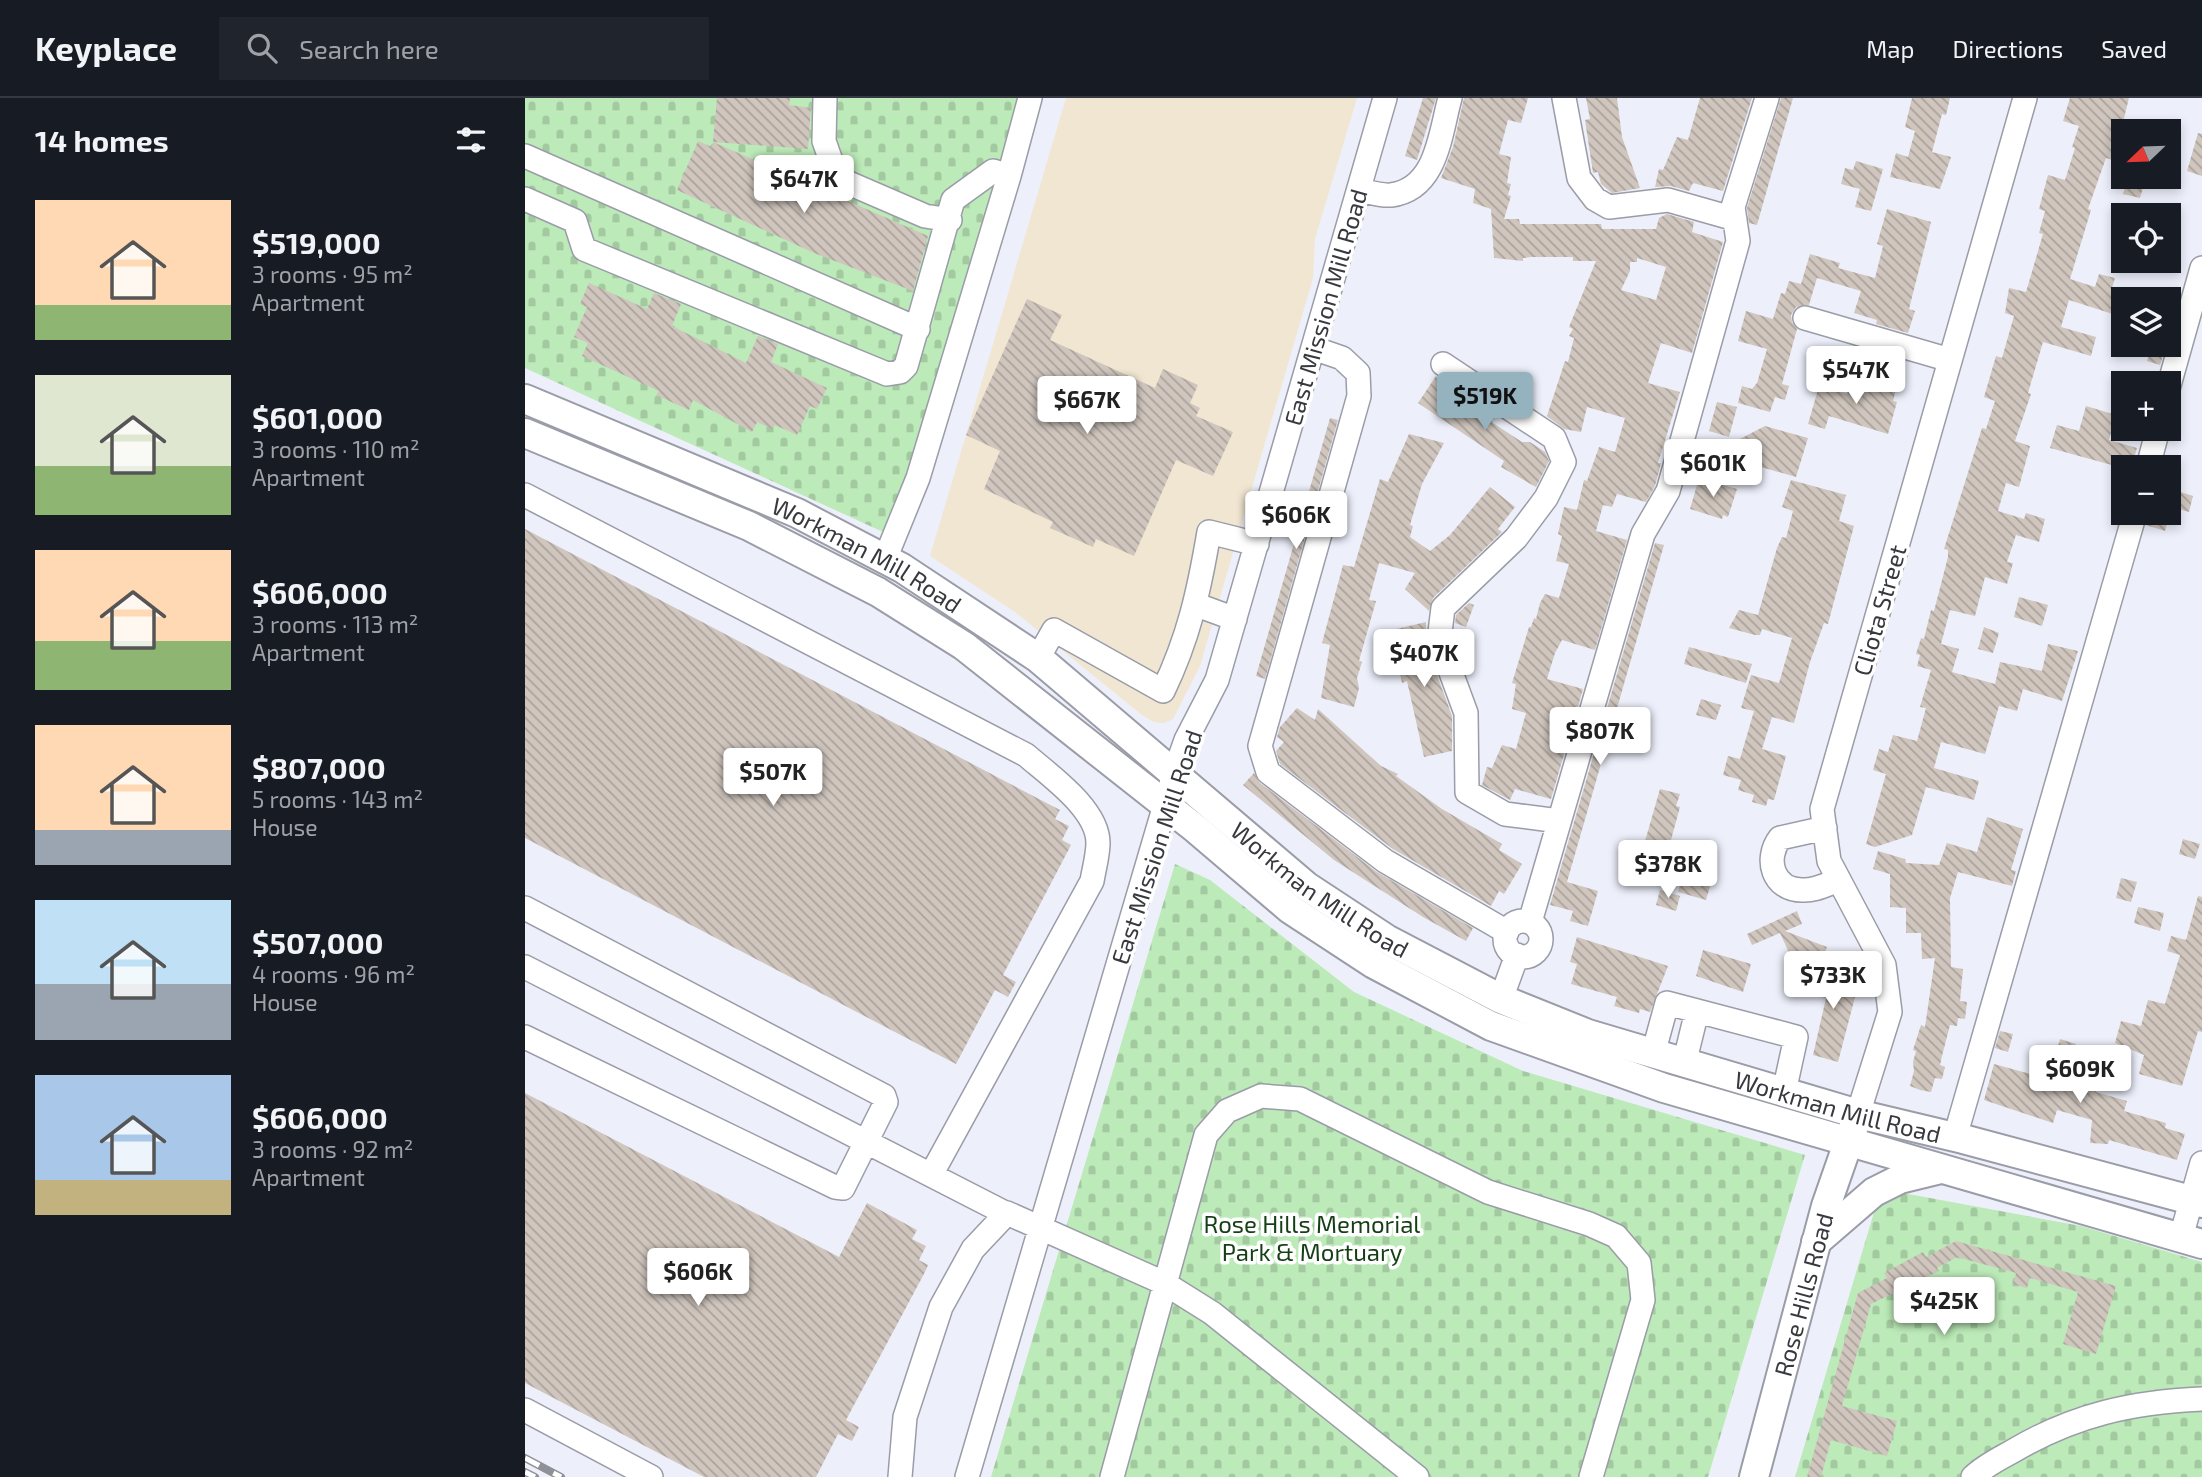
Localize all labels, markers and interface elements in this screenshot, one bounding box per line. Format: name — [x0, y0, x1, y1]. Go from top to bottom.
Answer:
search box — [219, 17, 709, 80]
text: Keyplace — [35, 28, 177, 68]
icon: search — [243, 29, 281, 67]
text: Search here — [299, 33, 439, 64]
text: Map — [1866, 34, 1914, 63]
text: Directions — [1952, 34, 2063, 63]
text: Saved — [2101, 34, 2167, 63]
north arrow — [2111, 119, 2181, 189]
map controls — [2111, 119, 2181, 525]
icon: filters — [452, 121, 490, 159]
text: 14 homes — [35, 122, 169, 158]
pin: $647K — [755, 156, 853, 215]
text: $647K — [770, 164, 838, 192]
street label: East Mission Mill Road — [1277, 185, 1373, 429]
button: locate — [2111, 203, 2181, 273]
text: $519,000 — [252, 224, 381, 260]
icon: home — [91, 228, 175, 312]
text: 3 rooms · 95 m² — [252, 260, 413, 288]
button: layers — [2111, 287, 2181, 357]
text: Apartment — [252, 288, 365, 316]
pin: $547K — [1807, 346, 1905, 406]
text: $547K — [1822, 355, 1890, 383]
button: + — [2111, 371, 2181, 441]
pin: $519K — [1436, 372, 1534, 432]
pin: $667K — [1038, 376, 1136, 436]
text: $519K — [1453, 381, 1517, 409]
text: $667K — [1053, 385, 1121, 413]
text: $601,000 — [252, 399, 383, 435]
icon: home — [91, 403, 175, 487]
text: 3 rooms · 110 m² — [252, 435, 419, 463]
pin: $601K — [1664, 440, 1762, 499]
text: $601K — [1680, 448, 1746, 476]
button: − — [2111, 455, 2181, 525]
text: Apartment — [252, 463, 365, 491]
street label: Workman Mill Road — [768, 490, 967, 618]
pin: $606K — [1247, 491, 1345, 551]
text: $606K — [1261, 500, 1331, 528]
street label: Cliota Street — [1846, 541, 1912, 679]
text: $606,000 — [252, 574, 388, 610]
icon: home — [91, 578, 175, 662]
text: 3 rooms · 113 m² — [252, 610, 418, 638]
pin: $407K — [1375, 630, 1473, 689]
text: Apartment — [252, 638, 365, 666]
text: $407K — [1389, 638, 1459, 666]
pin: $807K — [1551, 708, 1649, 767]
text: $807K — [1566, 716, 1634, 744]
street label: East Mission Mill Road — [1104, 726, 1208, 968]
pin: $507K — [724, 748, 822, 808]
text: $807,000 — [252, 749, 386, 785]
icon: home — [91, 753, 175, 837]
text: $507K — [739, 757, 807, 785]
text: 5 rooms · 143 m² — [252, 785, 423, 813]
text: House — [252, 813, 318, 841]
street label: Workman Mill Road — [1226, 815, 1414, 963]
pin: $378K — [1619, 840, 1717, 900]
text: $378K — [1634, 849, 1702, 877]
text: $507,000 — [252, 924, 384, 960]
icon: home — [91, 928, 175, 1012]
pin: $733K — [1784, 951, 1882, 1011]
text: 4 rooms · 96 m² — [252, 960, 415, 988]
text: $733K — [1800, 960, 1866, 988]
text: House — [252, 988, 318, 1016]
pin: $609K — [2031, 1046, 2129, 1105]
text: $609K — [2045, 1054, 2115, 1082]
street label: Workman Mill Road — [1731, 1064, 1944, 1148]
text: $606,000 — [252, 1099, 388, 1135]
icon: home — [91, 1103, 175, 1187]
text: 3 rooms · 92 m² — [252, 1135, 413, 1163]
text: Apartment — [252, 1163, 365, 1191]
park label: Rose Hills Memorial Park & Mortuary — [1203, 1209, 1421, 1266]
street label: Rose Hills Road — [1767, 1209, 1838, 1379]
pin: $606K — [649, 1248, 747, 1308]
text: $606K — [663, 1257, 733, 1285]
pin: $425K — [1895, 1278, 1993, 1337]
text: $425K — [1910, 1286, 1978, 1314]

